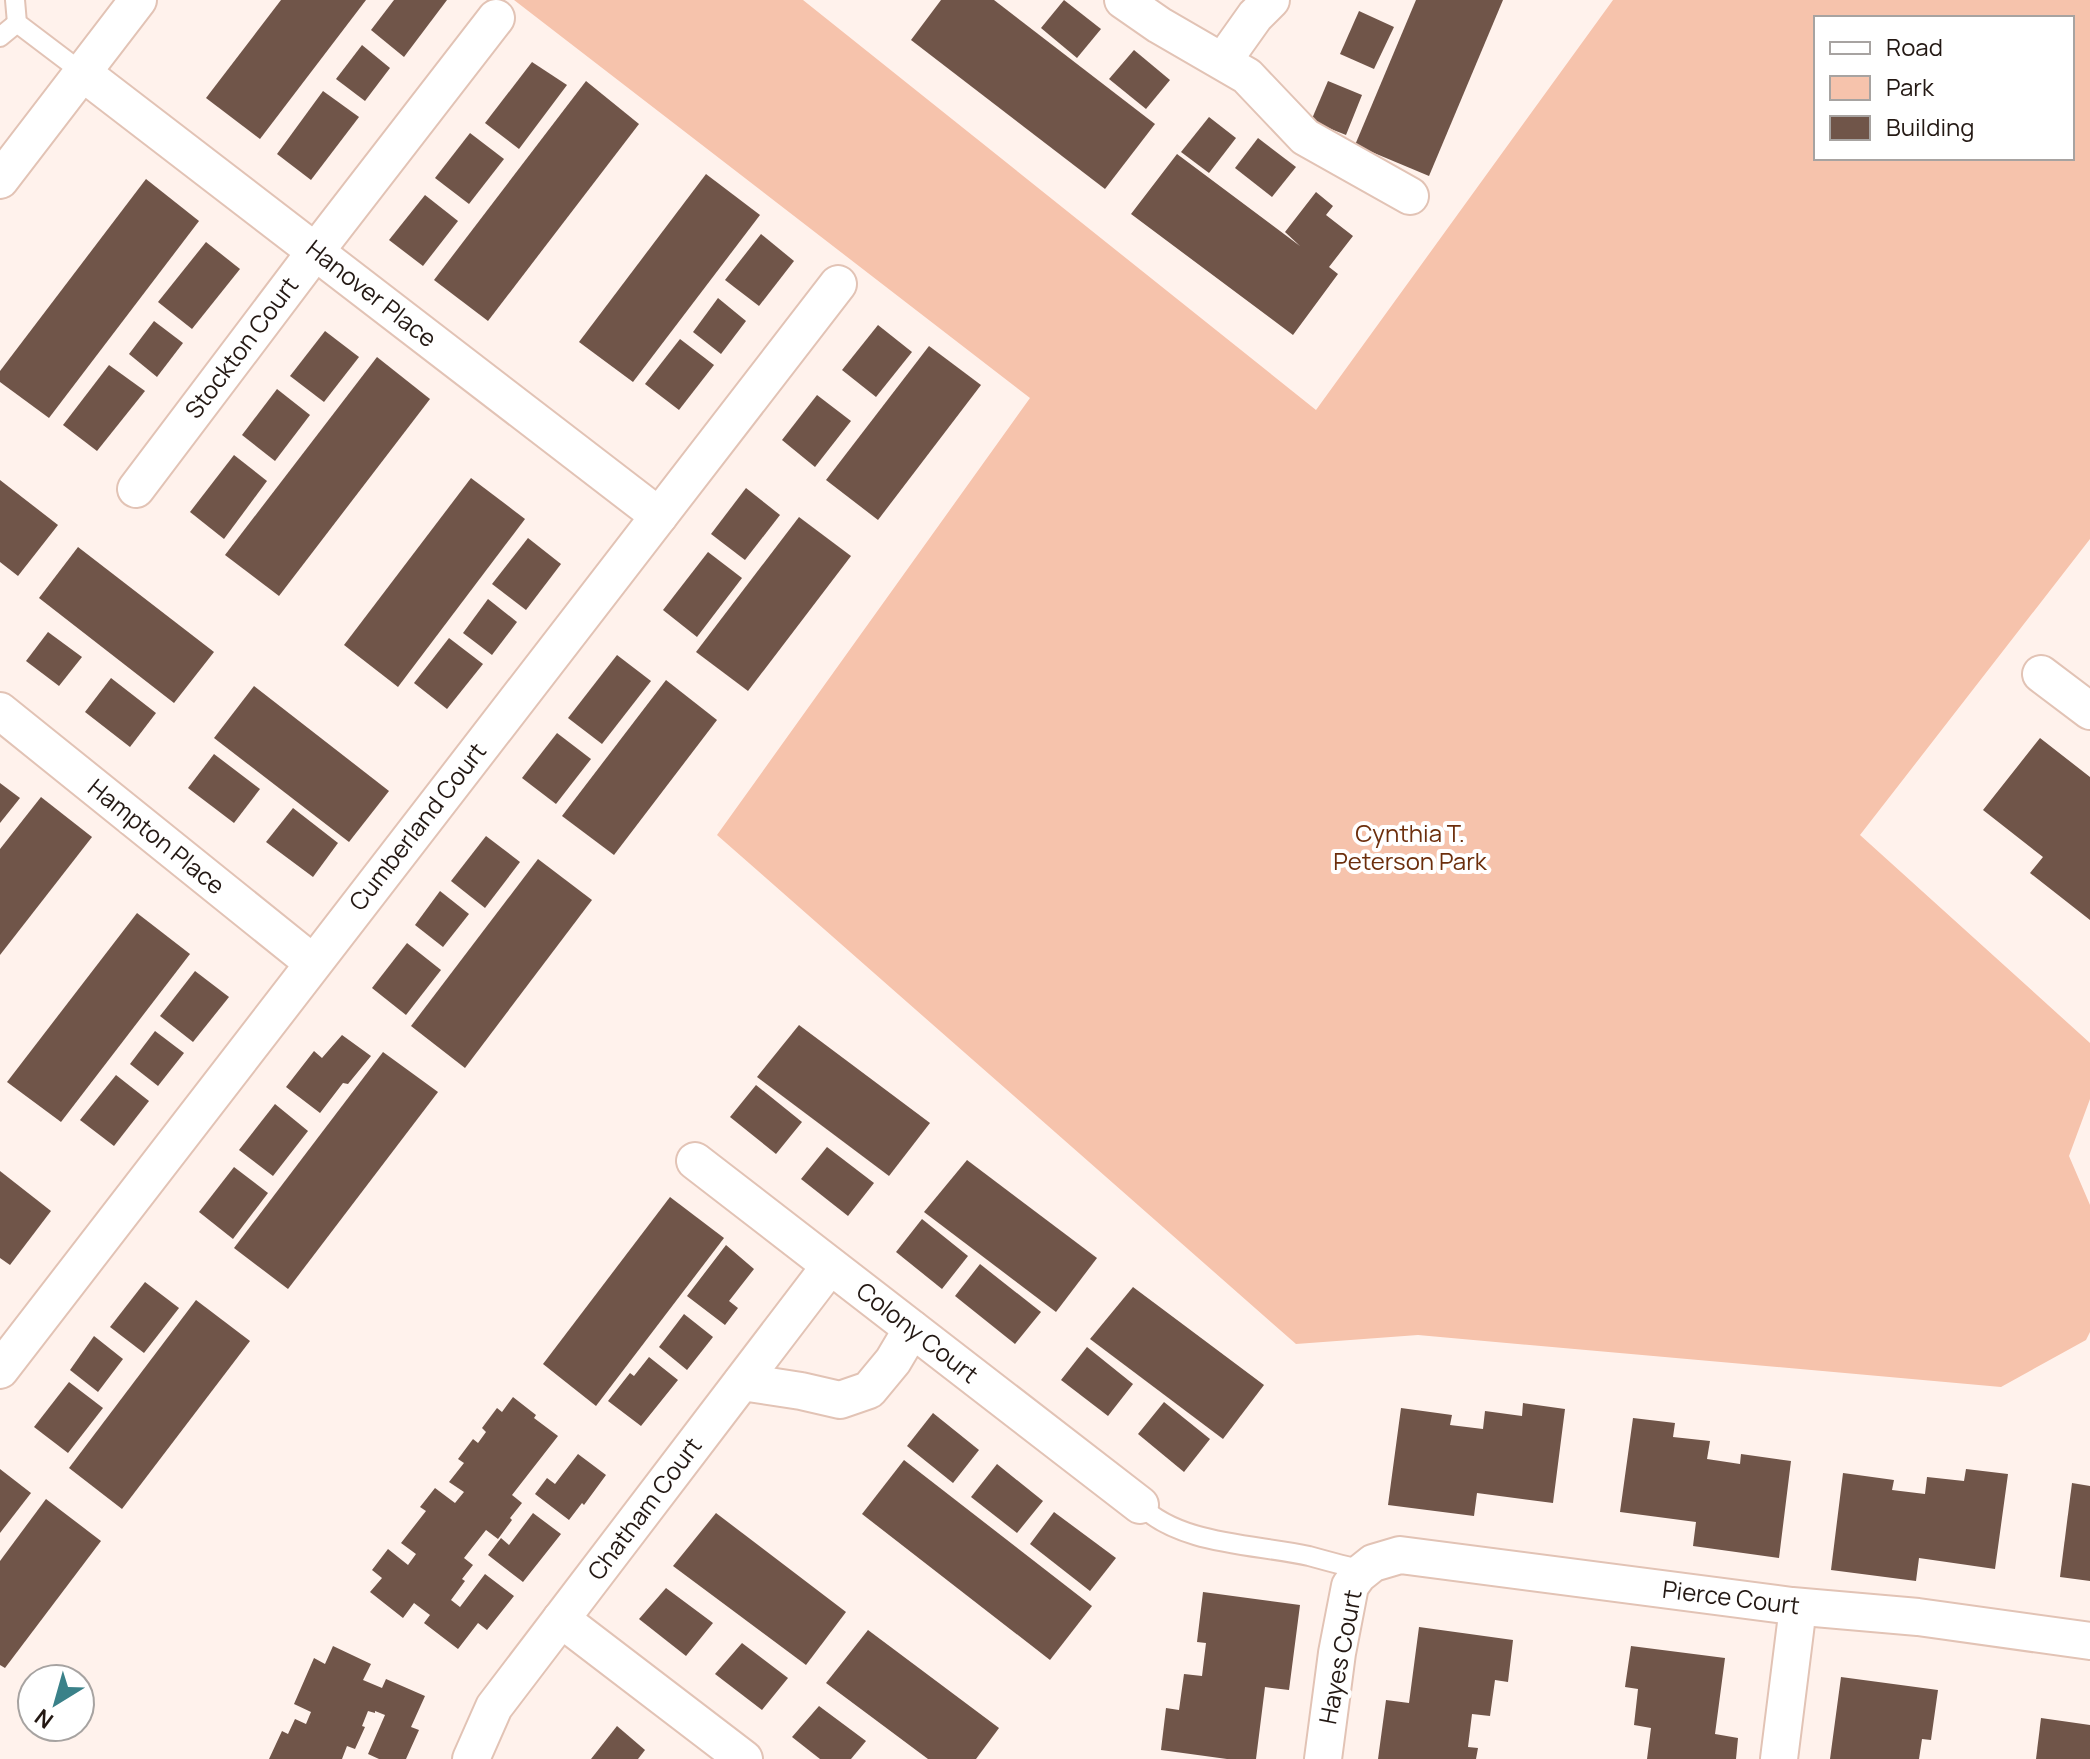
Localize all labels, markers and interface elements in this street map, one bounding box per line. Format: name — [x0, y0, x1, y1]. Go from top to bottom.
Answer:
legend — [1814, 16, 2074, 160]
text: Road — [1886, 30, 1943, 63]
text: Park — [1886, 70, 1935, 103]
text: Building — [1886, 110, 1974, 143]
street label: Hanover Place — [300, 231, 444, 354]
street label: Stockton Court — [177, 269, 305, 425]
street label: Cumberland Court — [341, 735, 493, 917]
street label: Hampton Place — [82, 770, 232, 901]
park label: Cynthia T. Peterson Park — [1333, 816, 1488, 877]
street label: Colony Court — [850, 1274, 986, 1390]
street label: Chatham Court — [579, 1430, 708, 1586]
street label: Pierce Court — [1661, 1572, 1802, 1621]
street label: Hayes Court — [1310, 1587, 1369, 1727]
north arrow — [16, 1663, 96, 1743]
text: N — [29, 1702, 59, 1736]

